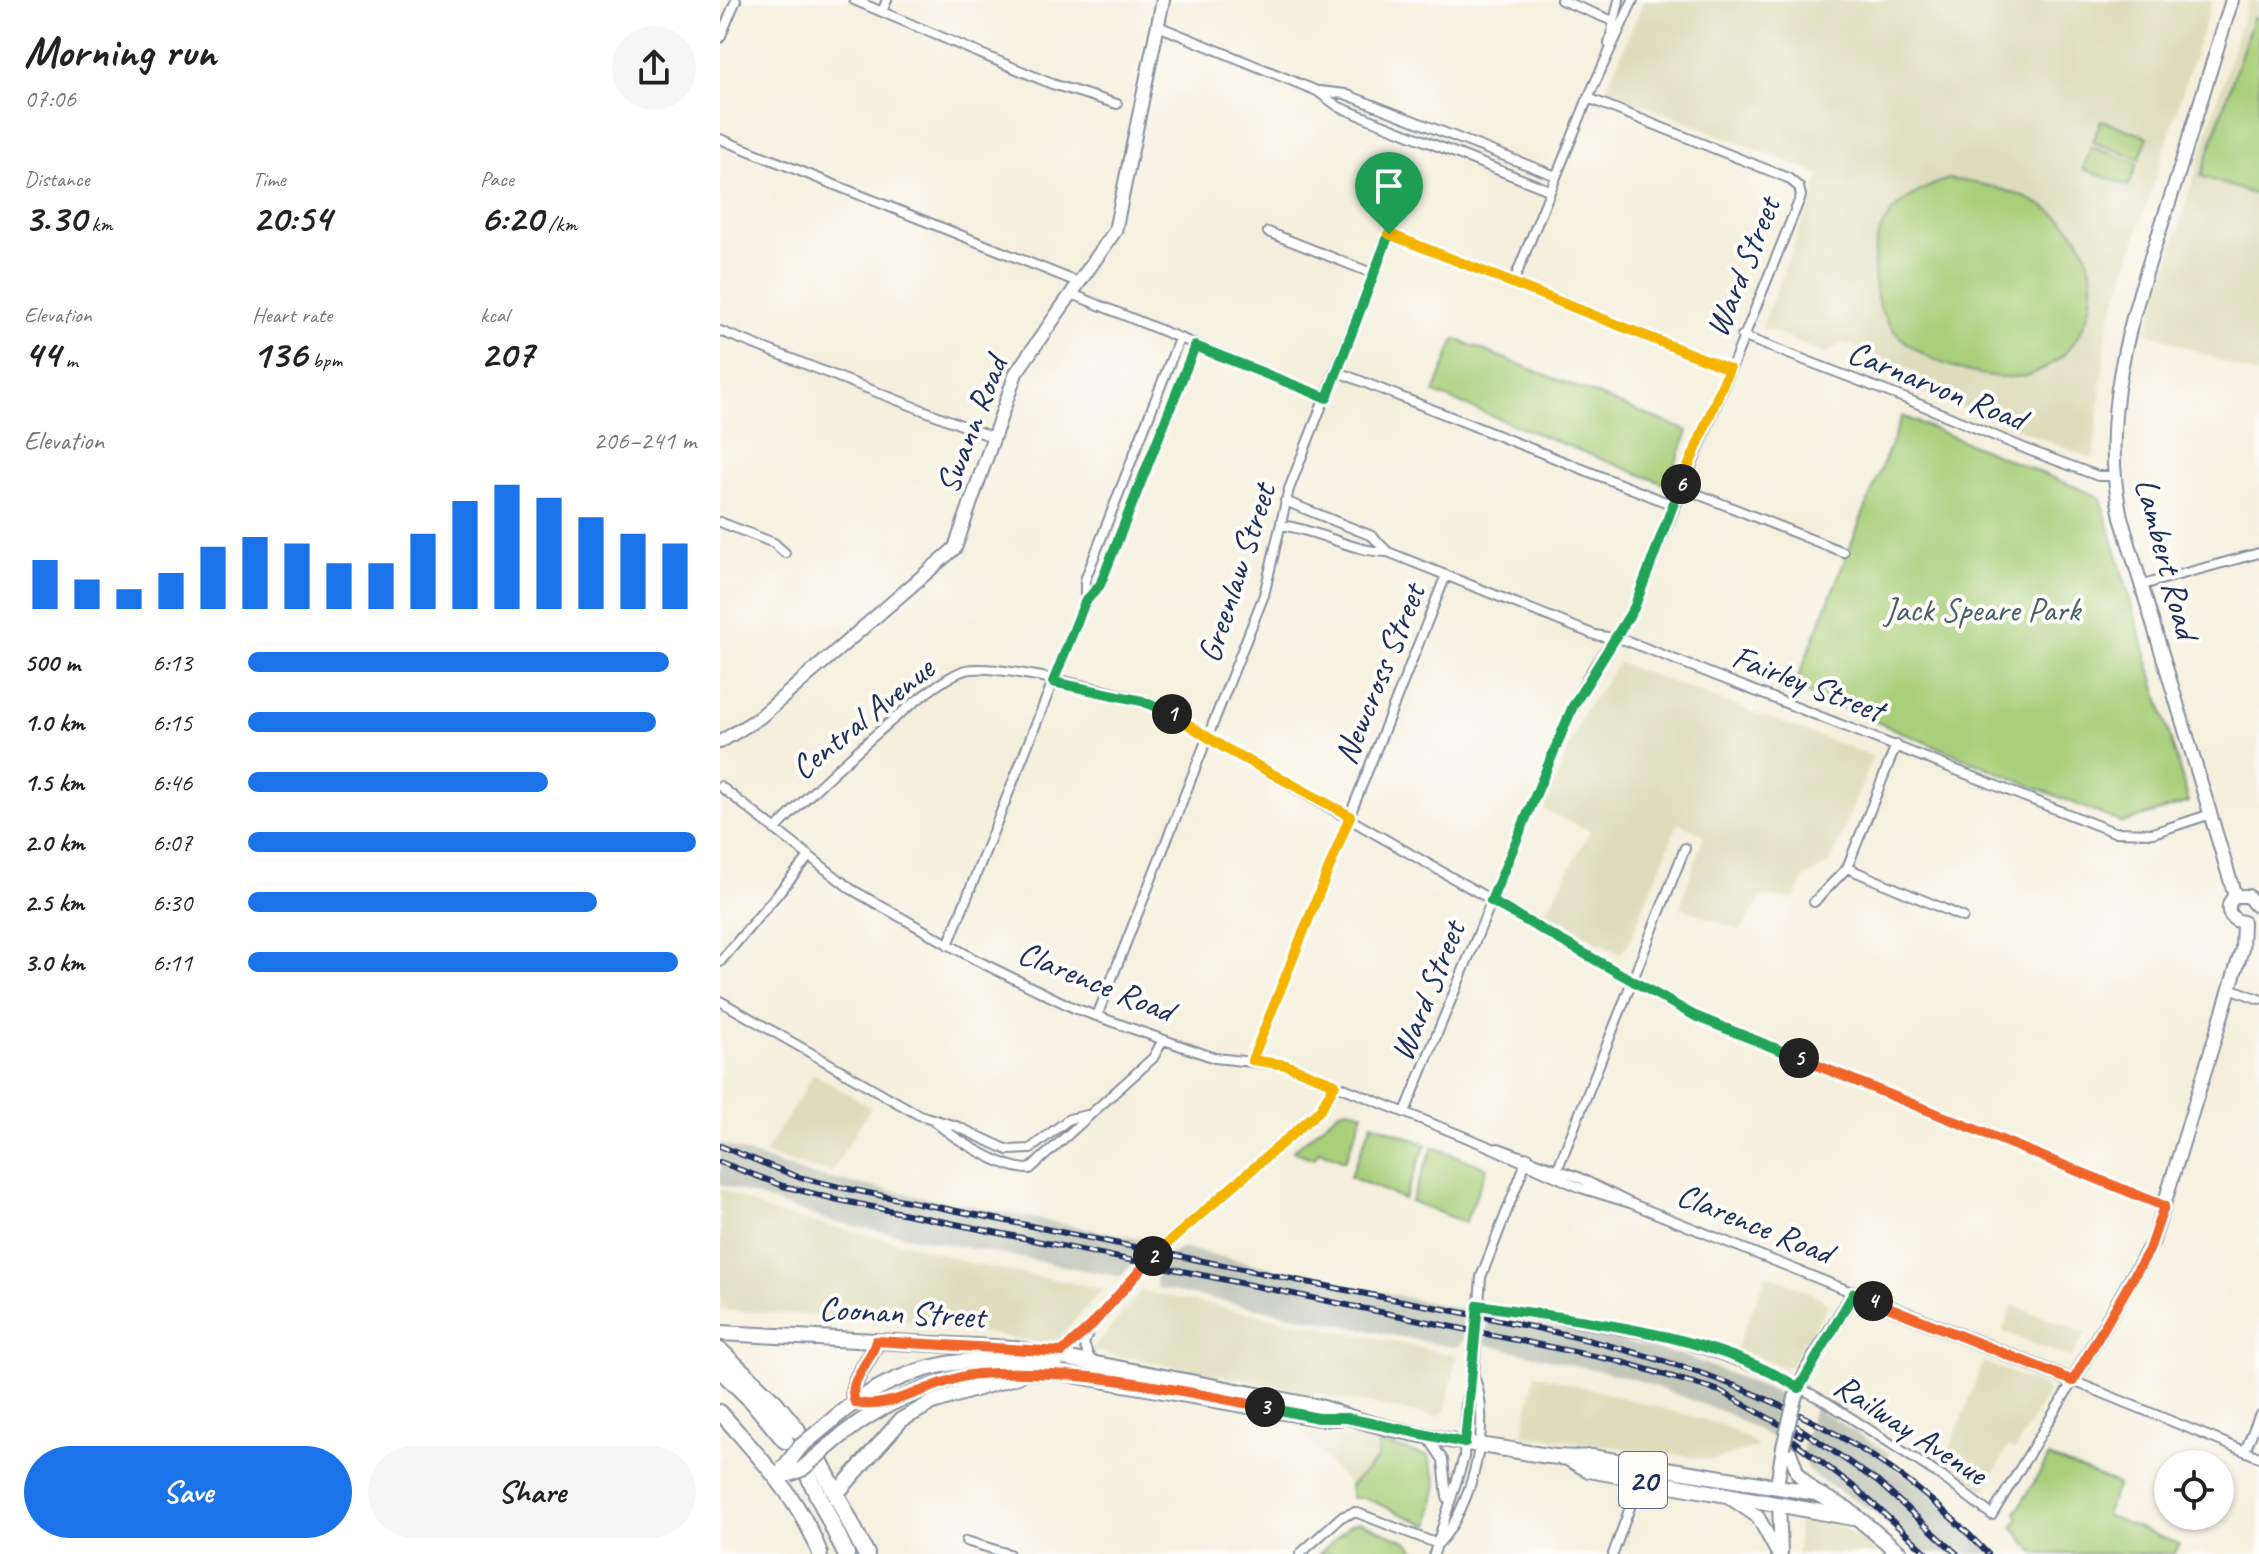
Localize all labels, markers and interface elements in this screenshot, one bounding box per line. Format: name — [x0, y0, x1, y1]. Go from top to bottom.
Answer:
text: Morning run — [24, 24, 216, 79]
button: share — [612, 26, 696, 110]
text: 07:06 — [24, 82, 76, 115]
pin — [1355, 152, 1423, 234]
icon: arrive — [1367, 164, 1411, 208]
text: Distance — [24, 165, 90, 193]
text: Time — [252, 165, 286, 193]
text: Pace — [480, 165, 514, 193]
street label: Ward Street — [1695, 188, 1791, 343]
text: 3.30 — [24, 193, 86, 243]
text: 20:54 — [252, 193, 331, 243]
text: 6:20 — [480, 193, 543, 243]
text: km — [86, 210, 113, 238]
text: /km — [543, 210, 577, 238]
text: Elevation — [24, 301, 92, 329]
text: Heart rate — [252, 301, 332, 329]
text: kcal — [480, 301, 509, 329]
text: 44 — [24, 329, 60, 379]
text: 136 — [252, 329, 307, 379]
text: 207 — [480, 329, 534, 379]
street label: Carnarvon Road — [1842, 330, 2037, 442]
text: m — [60, 346, 78, 374]
text: bpm — [307, 346, 342, 374]
street label: Swann Road — [925, 346, 1018, 499]
text: Elevation — [24, 424, 104, 457]
text: 206–241 m — [593, 424, 696, 457]
pin: 6 — [1661, 464, 1701, 504]
text: 6 — [1676, 470, 1686, 498]
street label: Lambert Road — [2125, 473, 2210, 648]
street label: Greenlaw Street — [1187, 475, 1286, 668]
street label: Newcross Street — [1323, 574, 1436, 770]
park label: Jack Speare Park — [1882, 588, 2083, 631]
street label: Fairley Street — [1726, 635, 1894, 733]
text: 500 m — [24, 646, 80, 679]
text: 6:13 — [152, 646, 192, 679]
street label: Central Avenue — [782, 646, 944, 789]
pin: 1 — [1152, 694, 1192, 734]
text: 1 — [1167, 700, 1177, 728]
text: 1.0 km — [24, 706, 84, 739]
text: 6:15 — [152, 706, 192, 739]
text: 1.5 km — [24, 766, 84, 799]
text: 6:46 — [152, 766, 192, 799]
text: 2.0 km — [24, 826, 84, 859]
text: 6:07 — [152, 826, 192, 859]
text: 2.5 km — [24, 886, 84, 919]
text: 6:30 — [152, 886, 192, 919]
street label: Ward Street — [1380, 912, 1476, 1067]
street label: Clarence Road — [1012, 930, 1185, 1034]
text: 3.0 km — [24, 946, 84, 979]
text: 6:11 — [152, 946, 192, 979]
pin: 5 — [1779, 1038, 1819, 1078]
text: 5 — [1794, 1044, 1804, 1072]
street label: Clarence Road — [1671, 1172, 1844, 1276]
pin: 2 — [1133, 1236, 1173, 1276]
text: 2 — [1148, 1242, 1158, 1270]
pin: 4 — [1853, 1281, 1893, 1321]
street label: Coonan Street — [818, 1286, 990, 1338]
text: 4 — [1868, 1287, 1878, 1315]
street label: Railway Avenue — [1826, 1363, 1997, 1496]
pin: 3 — [1245, 1387, 1285, 1427]
text: 3 — [1260, 1393, 1270, 1421]
button: Save — [24, 1446, 352, 1538]
button: Share — [368, 1446, 696, 1538]
map controls — [2154, 1450, 2234, 1530]
button: locate — [2154, 1450, 2234, 1530]
road number: 20 — [1619, 1452, 1667, 1508]

